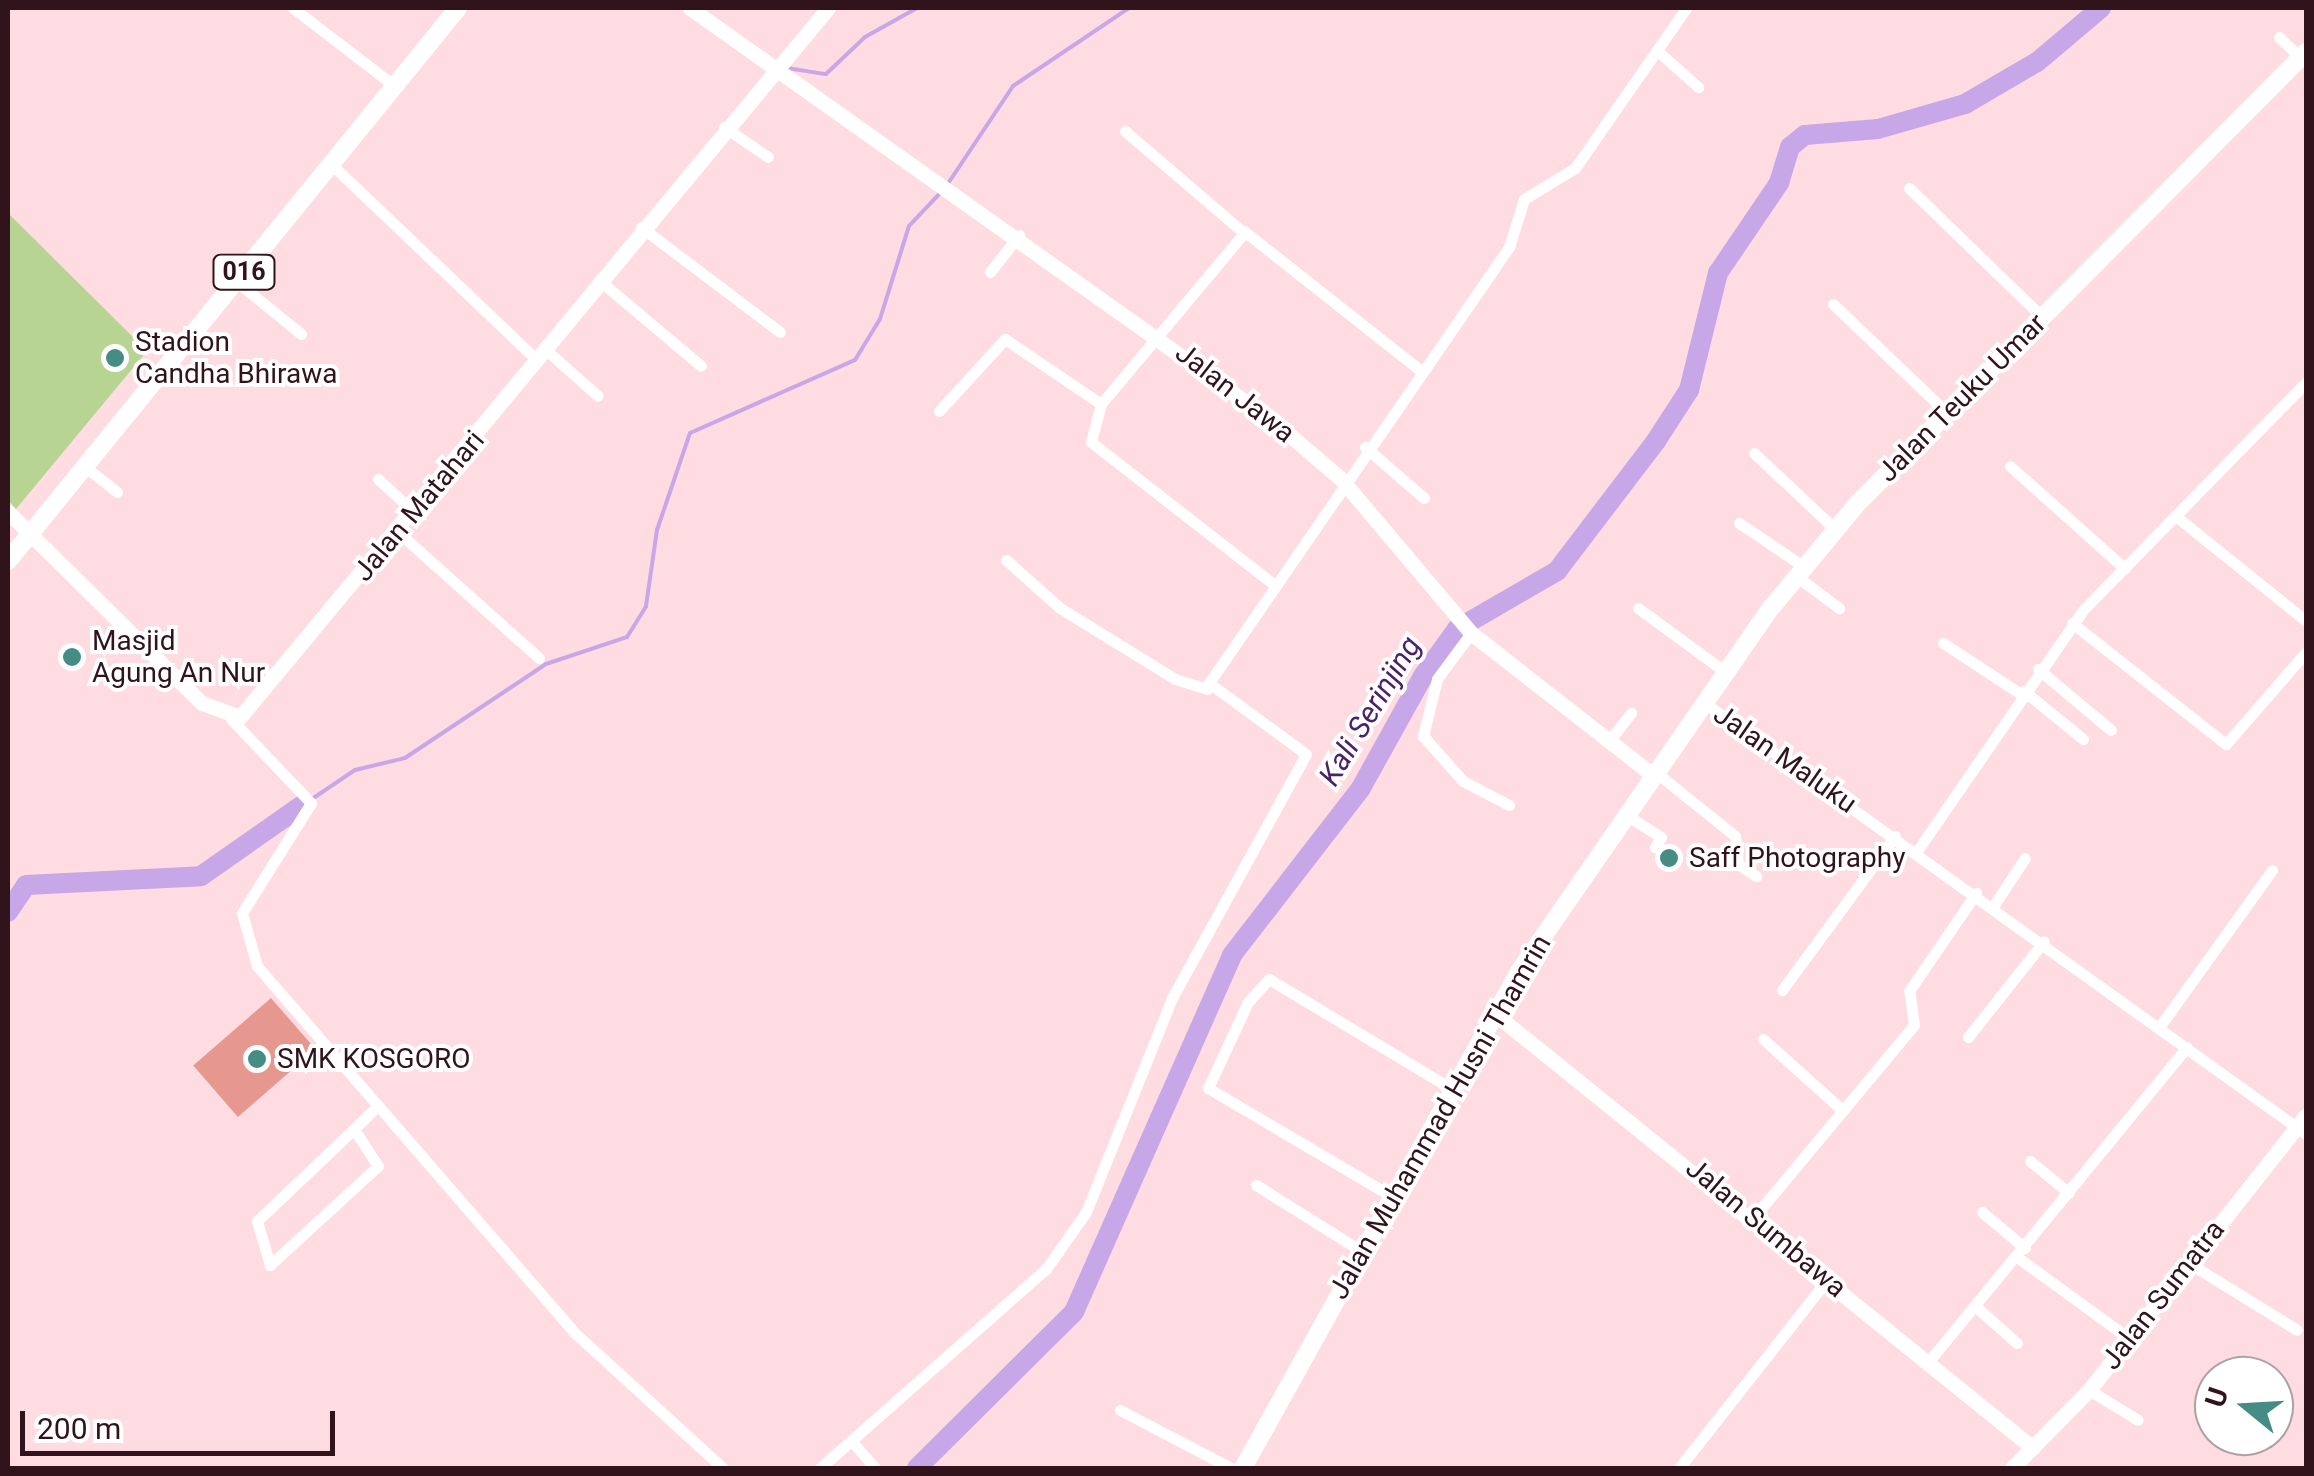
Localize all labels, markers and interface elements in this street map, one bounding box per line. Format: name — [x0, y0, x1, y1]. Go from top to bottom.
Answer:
road number: 016 — [212, 252, 276, 292]
street label: Jalan Teuku Umar — [1871, 307, 2053, 489]
place label: Stadion Candha Bhirawa — [135, 325, 337, 391]
street label: Jalan Jawa — [1169, 336, 1301, 450]
marker: Stadion Candha Bhirawa — [104, 347, 126, 369]
street label: Jalan Matahari — [346, 424, 492, 588]
place label: Masjid Agung An Nur — [92, 624, 265, 690]
water label: Kali Serinjing — [1311, 630, 1429, 792]
marker: Masjid Agung An Nur — [61, 646, 83, 668]
street label: Jalan Maluku — [1707, 697, 1863, 821]
place label: Saff Photography — [1689, 841, 1905, 875]
marker: Saff Photography — [1658, 847, 1680, 869]
street label: Jalan Muhammad Husni Thamrin — [1322, 929, 1558, 1305]
place label: SMK KOSGORO — [277, 1042, 470, 1076]
marker: SMK KOSGORO — [246, 1048, 268, 1070]
street label: Jalan Sumbawa — [1679, 1151, 1853, 1305]
street label: Jalan Sumatra — [2094, 1214, 2232, 1376]
north arrow — [2194, 1356, 2294, 1456]
text: U — [2198, 1383, 2235, 1411]
scale bar — [25, 1391, 340, 1453]
text: 200 m — [37, 1411, 121, 1446]

